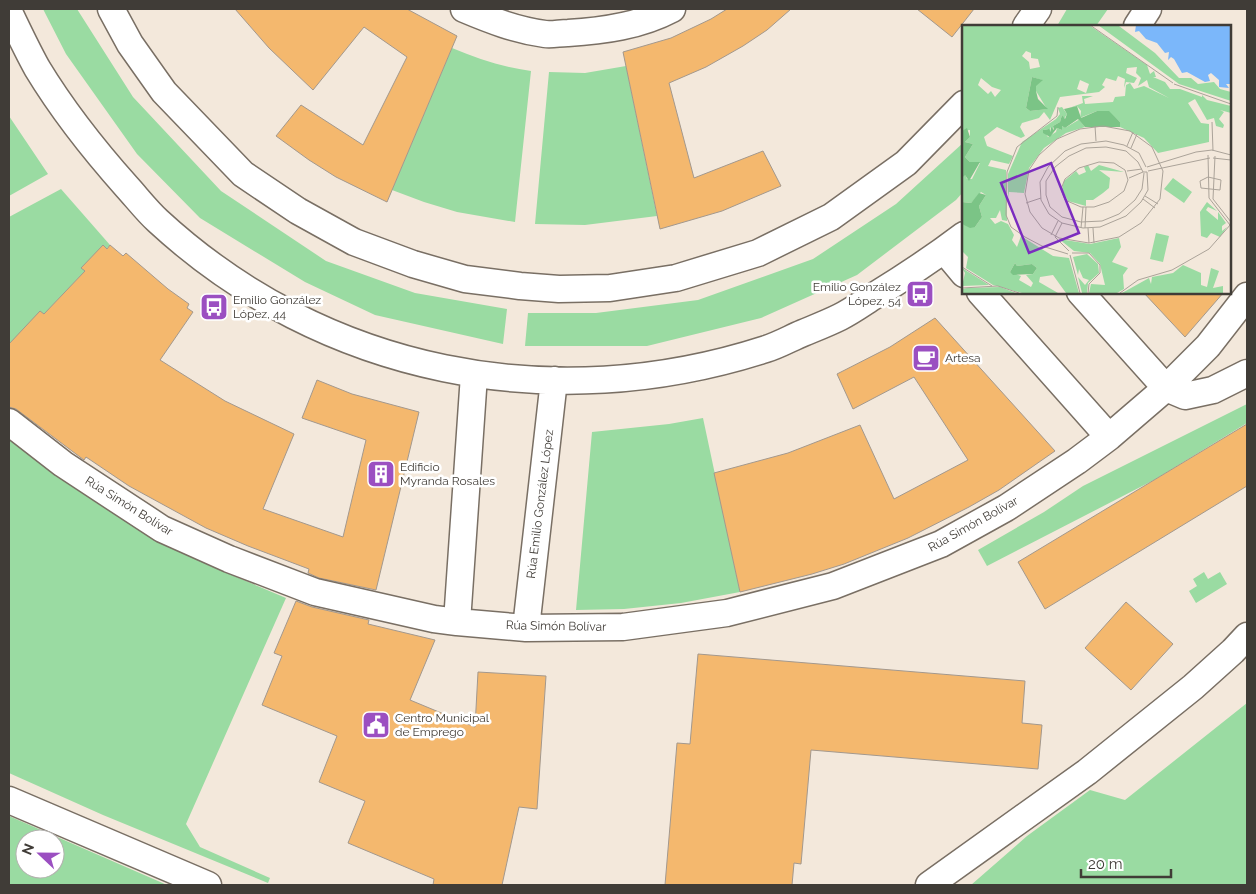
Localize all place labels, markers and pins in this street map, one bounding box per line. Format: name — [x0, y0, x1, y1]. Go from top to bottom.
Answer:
bus stop icon: Emilio González López, 54 — [905, 279, 935, 309]
place label: Emilio González López, 54 — [813, 280, 901, 308]
bus stop icon: Emilio González López, 44 — [199, 292, 229, 322]
place label: Emilio González López, 44 — [233, 293, 321, 321]
cafe icon: Artesa — [911, 343, 941, 373]
place label: Artesa — [945, 351, 981, 365]
building icon: Edificio Myranda Rosales — [366, 459, 396, 489]
place label: Edificio Myranda Rosales — [400, 460, 495, 488]
public building icon: Centro Municipal de Emprego — [361, 710, 391, 740]
place label: Centro Municipal de Emprego — [395, 711, 490, 739]

